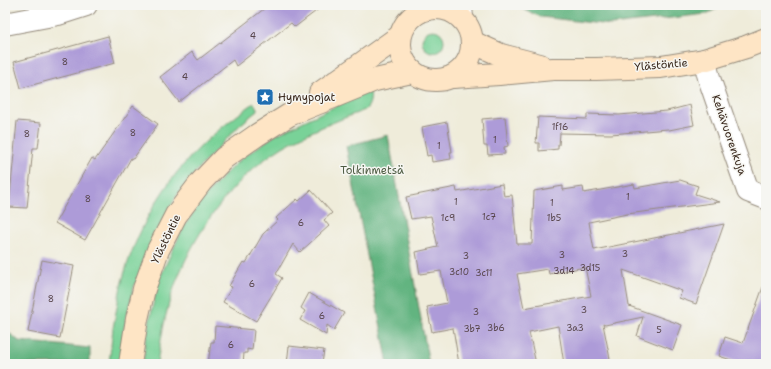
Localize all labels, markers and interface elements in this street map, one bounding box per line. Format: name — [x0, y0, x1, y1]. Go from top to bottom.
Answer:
house number: 4 — [250, 30, 256, 42]
street label: Ylästöntie — [634, 55, 688, 75]
house number: 8 — [62, 56, 68, 68]
house number: 4 — [182, 71, 188, 83]
place icon: Hymypojat — [255, 87, 275, 107]
place label: Hymypojat — [278, 90, 335, 105]
street label: Kehävuorenkuja — [708, 93, 750, 177]
house number: 1f16 — [552, 121, 568, 133]
house number: 8 — [130, 127, 136, 139]
house number: 8 — [24, 128, 30, 140]
house number: 1 — [493, 134, 497, 146]
house number: 1 — [437, 140, 441, 152]
park label: Tolkinmetsä — [340, 163, 404, 178]
house number: 1 — [626, 191, 630, 203]
house number: 8 — [85, 193, 91, 205]
house number: 1 — [454, 196, 458, 208]
house number: 1 — [550, 197, 554, 209]
house number: 1c7 — [482, 211, 496, 223]
street label: Ylästöntie — [148, 212, 184, 266]
house number: 1c9 — [441, 212, 455, 224]
house number: 1b5 — [547, 212, 561, 224]
house number: 6 — [298, 217, 304, 229]
house number: 3 — [622, 248, 628, 260]
house number: 3 — [559, 249, 565, 261]
house number: 3 — [463, 250, 469, 262]
house number: 3d15 — [580, 262, 600, 274]
house number: 3d14 — [553, 265, 575, 277]
house number: 3c10 — [449, 266, 469, 278]
house number: 3c11 — [475, 267, 493, 279]
house number: 6 — [249, 278, 255, 290]
house number: 8 — [48, 293, 54, 305]
house number: 3 — [581, 304, 587, 316]
house number: 3 — [473, 306, 479, 318]
house number: 6 — [319, 310, 325, 322]
house number: 3b6 — [487, 322, 505, 334]
house number: 3a3 — [566, 322, 584, 334]
house number: 3b7 — [463, 323, 481, 335]
house number: 5 — [656, 324, 662, 336]
house number: 6 — [228, 339, 234, 351]

